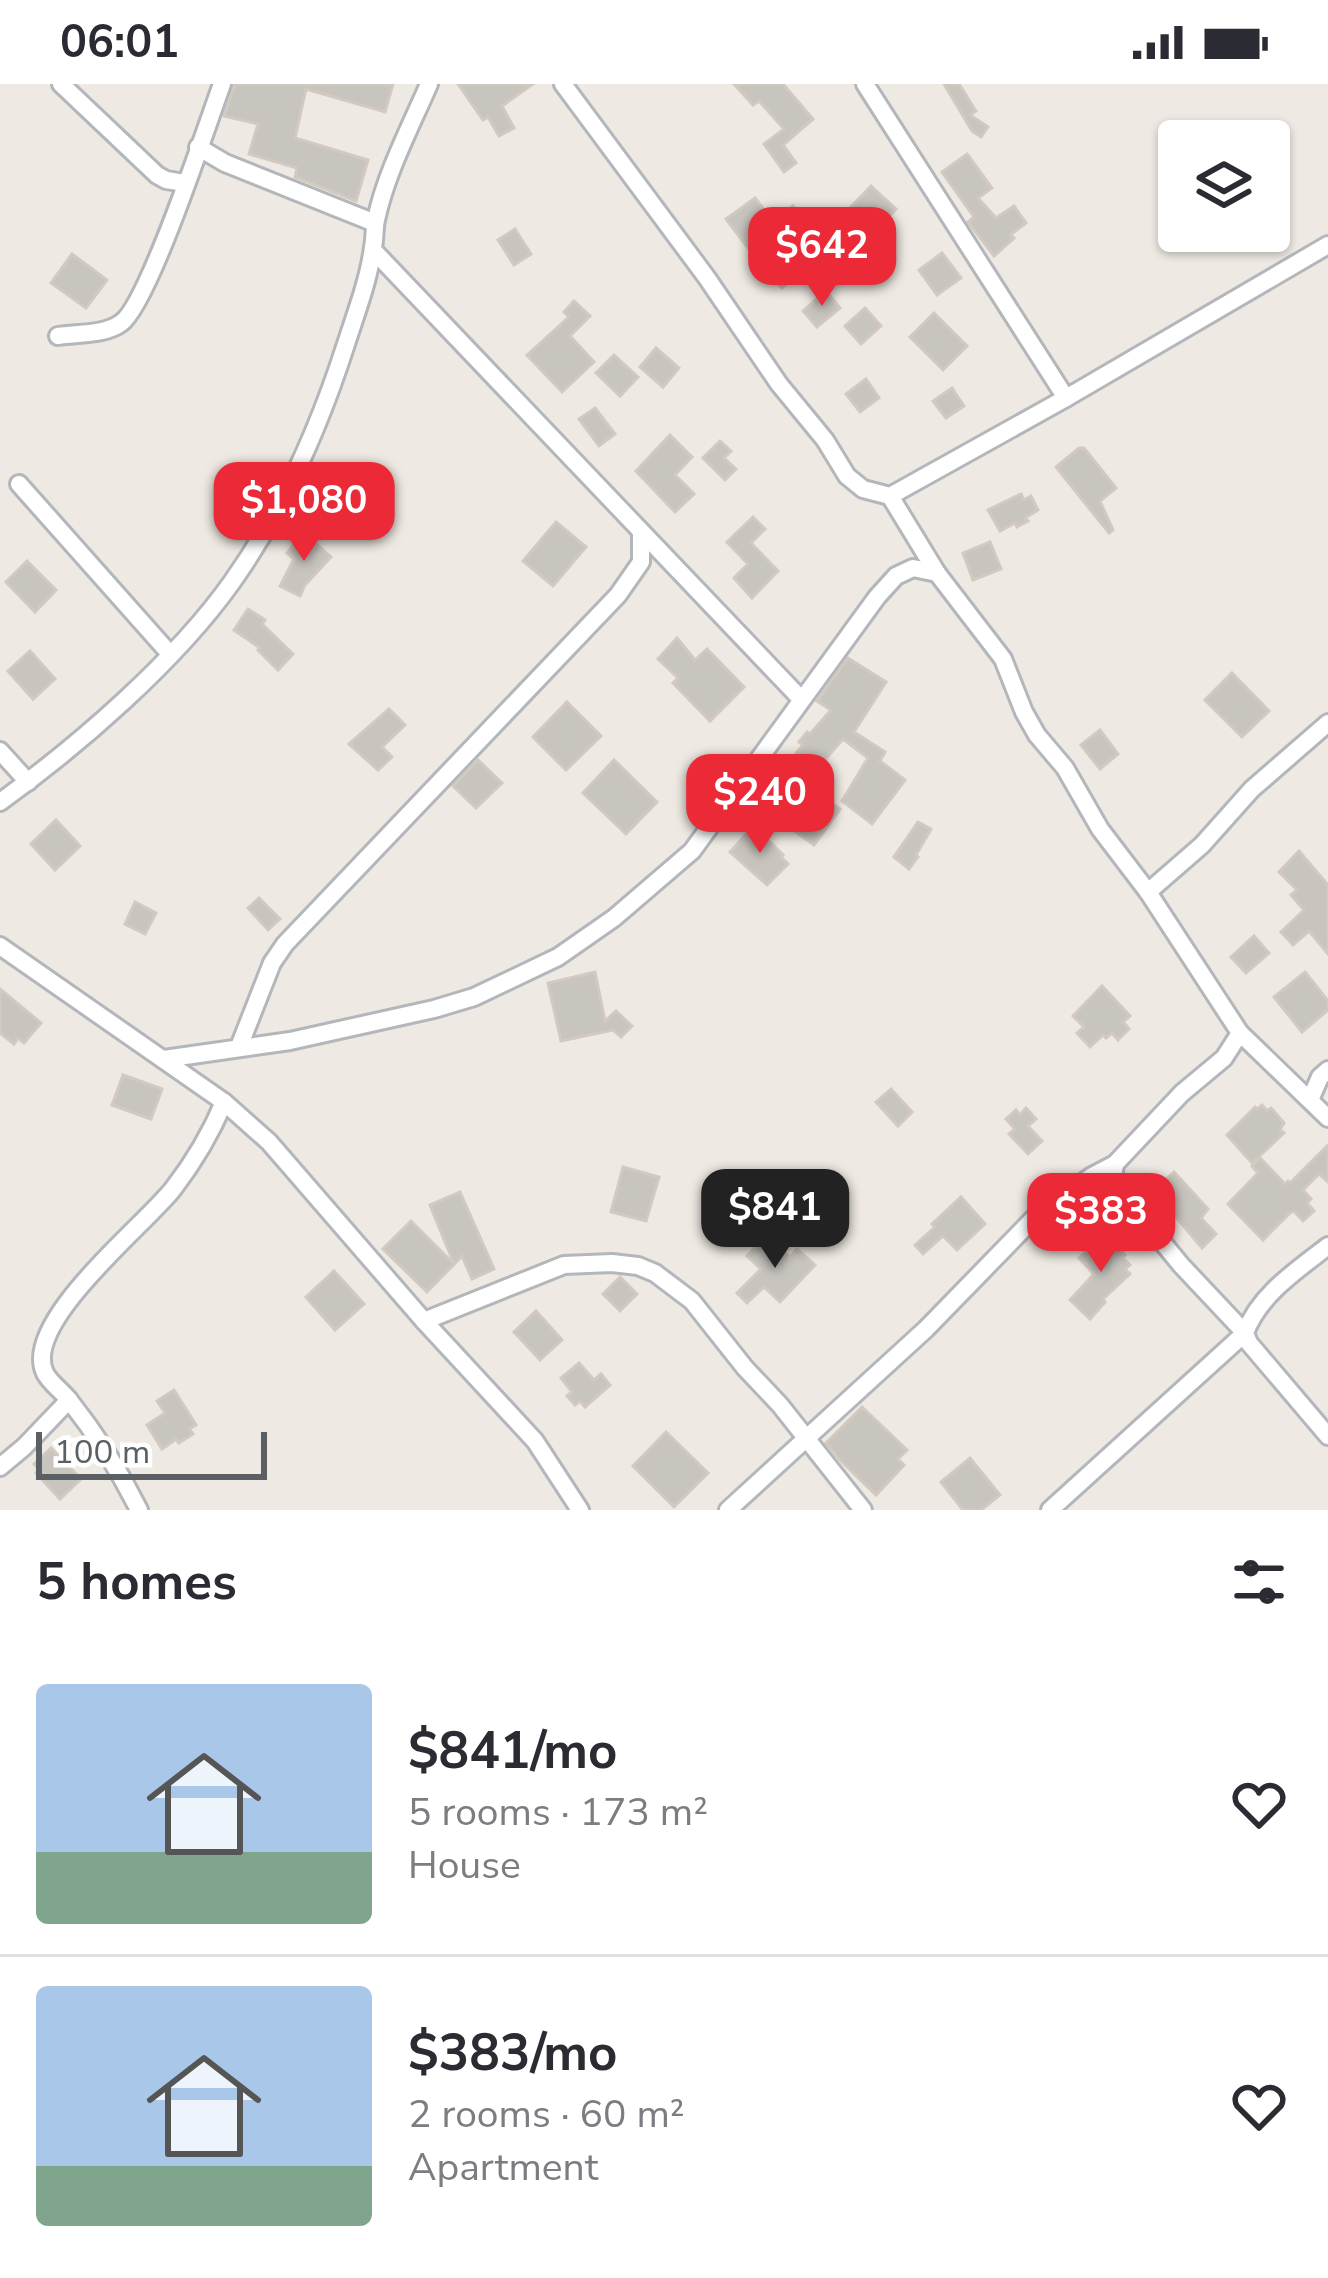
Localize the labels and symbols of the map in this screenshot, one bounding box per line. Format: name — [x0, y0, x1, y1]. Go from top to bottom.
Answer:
pin: $642 — [751, 207, 893, 309]
pin: $1,080 — [206, 462, 402, 564]
pin: $240 — [689, 754, 831, 856]
pin: $841 — [704, 1169, 846, 1271]
pin: $383 — [1030, 1173, 1172, 1275]
scale bar — [36, 1426, 267, 1479]

